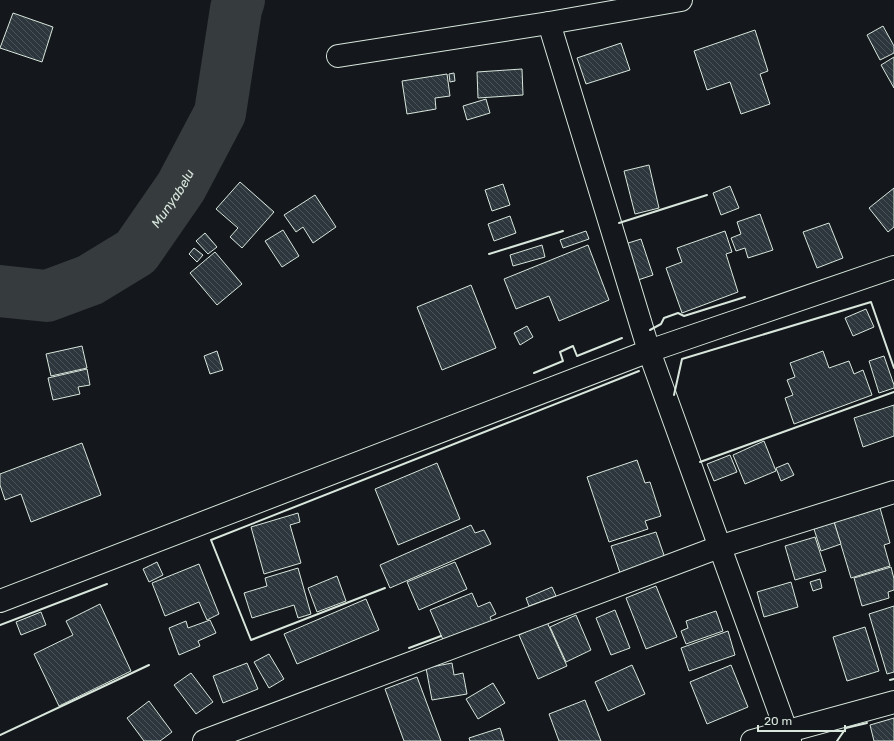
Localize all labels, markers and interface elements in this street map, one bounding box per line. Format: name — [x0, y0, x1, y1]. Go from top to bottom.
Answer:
water label: Munyabelu — [148, 167, 197, 231]
scale bar — [758, 707, 845, 733]
text: 20 m — [764, 714, 792, 728]

